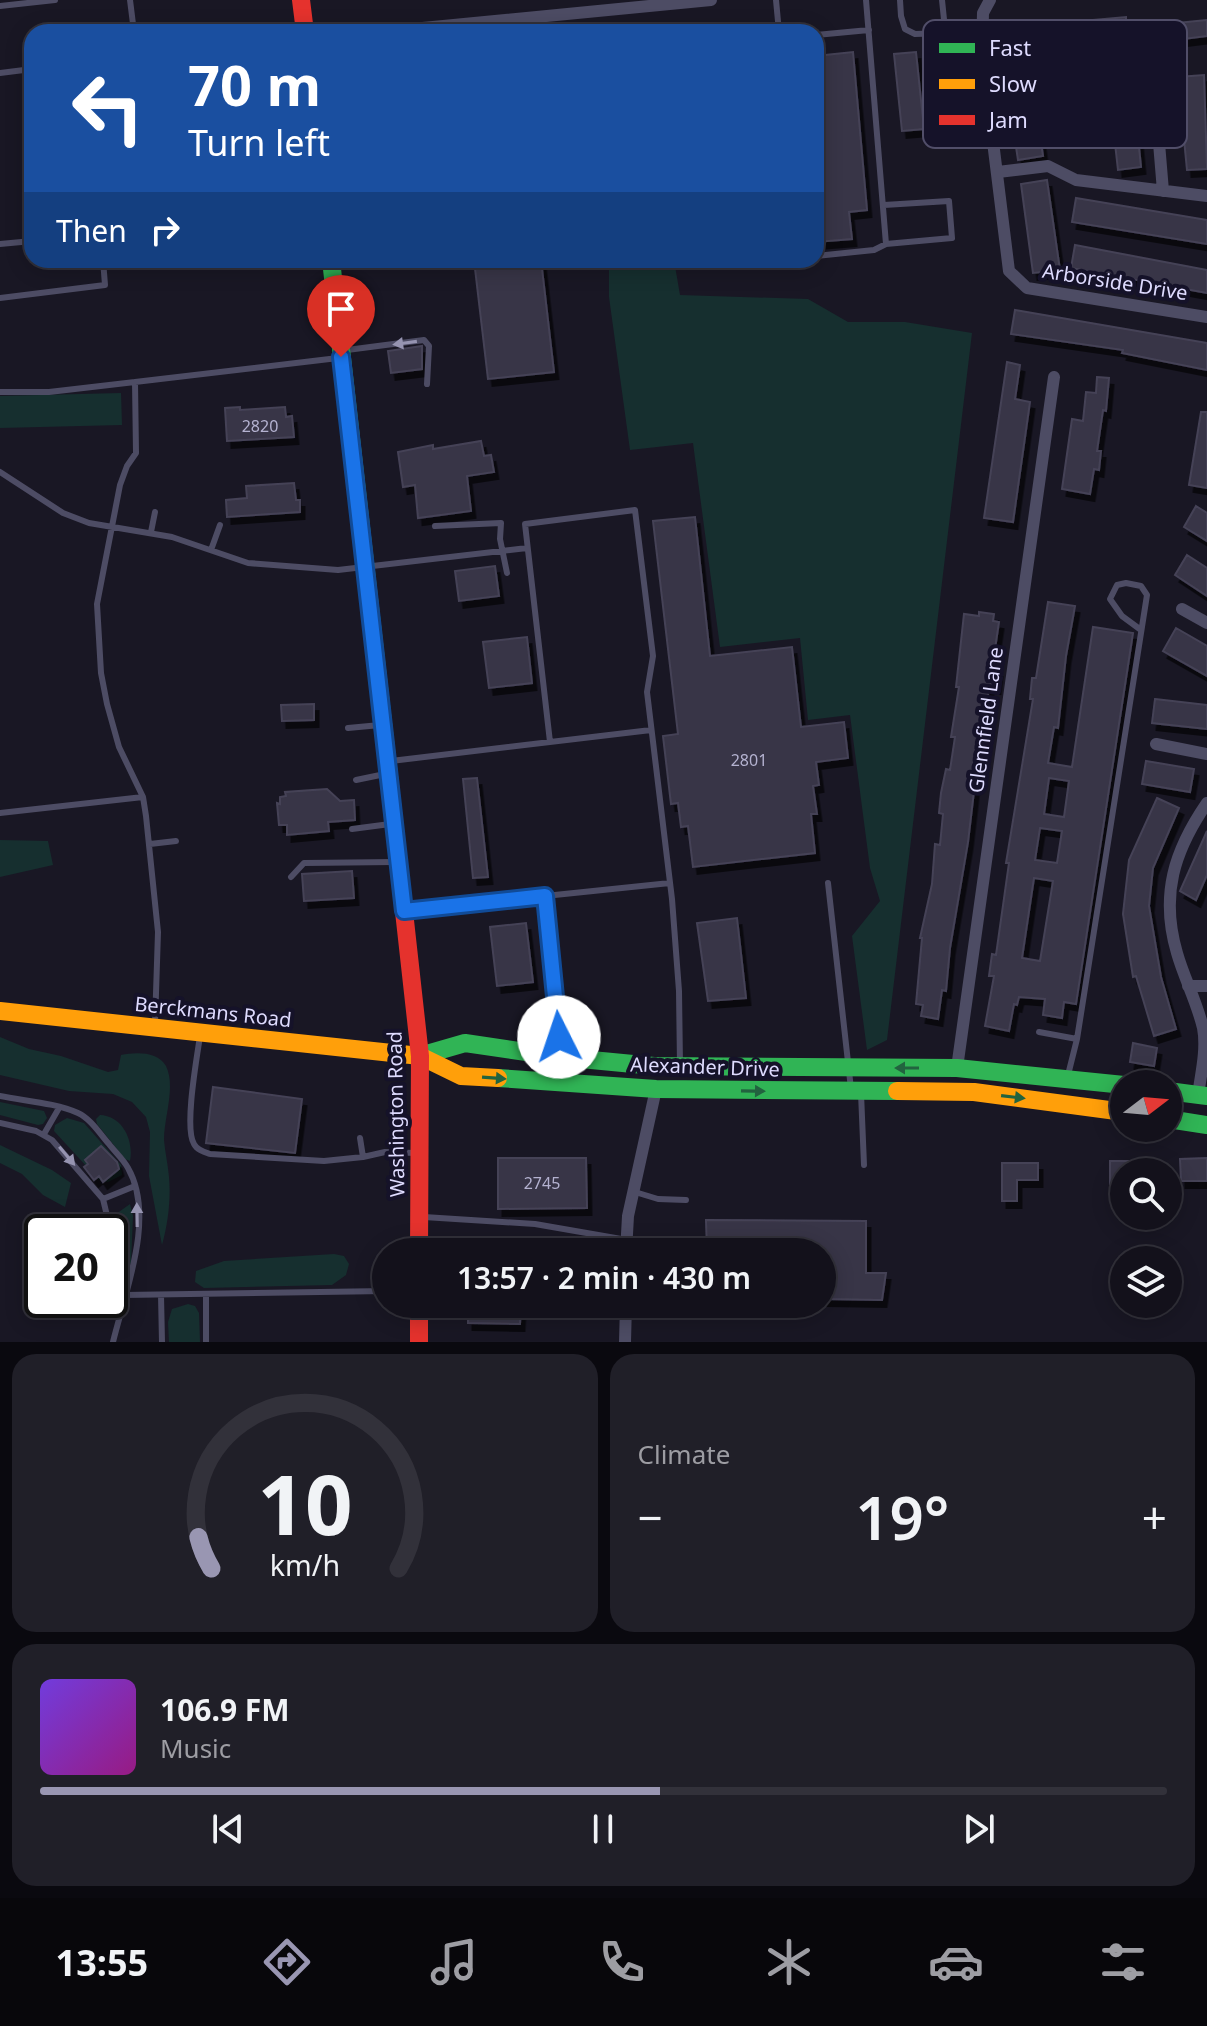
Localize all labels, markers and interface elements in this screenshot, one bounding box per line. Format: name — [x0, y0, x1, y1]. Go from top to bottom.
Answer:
legend — [923, 20, 1187, 148]
text: Fast — [989, 32, 1031, 62]
text: 70 m — [188, 46, 321, 122]
icon: left — [56, 56, 160, 160]
text: Slow — [989, 68, 1038, 98]
text: Jam — [987, 104, 1028, 134]
text: Turn left — [188, 118, 330, 167]
icon: right — [143, 208, 187, 252]
text: Then — [56, 210, 127, 251]
street label: Arborside Drive — [1041, 257, 1190, 306]
pin — [307, 275, 375, 357]
icon: arrive — [319, 287, 363, 331]
one-way arrow — [393, 337, 418, 350]
house number: 2820 — [242, 415, 278, 437]
street label: Glennfield Lane — [962, 645, 1009, 795]
house number: 2801 — [731, 749, 767, 771]
street label: Berckmans Road — [133, 990, 293, 1033]
position arrow — [517, 995, 601, 1079]
street label: Washington Road — [381, 1031, 410, 1197]
street label: Alexander Drive — [630, 1050, 780, 1083]
one-way arrow — [894, 1062, 919, 1074]
north arrow — [1110, 1070, 1182, 1142]
map controls — [1110, 1070, 1182, 1318]
one-way arrow — [482, 1072, 507, 1085]
one-way arrow — [741, 1085, 766, 1097]
one-way arrow — [1001, 1091, 1026, 1104]
one-way arrow — [58, 1146, 76, 1166]
button: search — [1110, 1158, 1182, 1230]
house number: 2745 — [524, 1172, 560, 1194]
one-way arrow — [131, 1202, 143, 1227]
speed limit sign: 20 — [24, 1214, 128, 1318]
button: layers — [1110, 1246, 1182, 1318]
text: 13:57 · 2 min · 430 m — [457, 1257, 751, 1298]
text: Climate — [638, 1436, 730, 1472]
text: 10 — [257, 1446, 352, 1559]
text: 19° — [855, 1476, 949, 1558]
text: − — [638, 1487, 663, 1547]
text: + — [1142, 1487, 1167, 1547]
text: km/h — [270, 1545, 340, 1584]
text: 106.9 FM — [160, 1689, 290, 1730]
text: Music — [160, 1730, 231, 1766]
icon: previous — [206, 1807, 250, 1851]
icon: pause — [581, 1807, 625, 1851]
icon: next — [957, 1807, 1001, 1851]
icon: directions — [259, 1934, 315, 1990]
icon: music — [426, 1934, 482, 1990]
icon: phone — [594, 1934, 650, 1990]
icon: climate — [761, 1934, 817, 1990]
icon: car — [928, 1934, 984, 1990]
icon: filters — [1095, 1934, 1151, 1990]
text: 13:55 — [56, 1938, 148, 1987]

